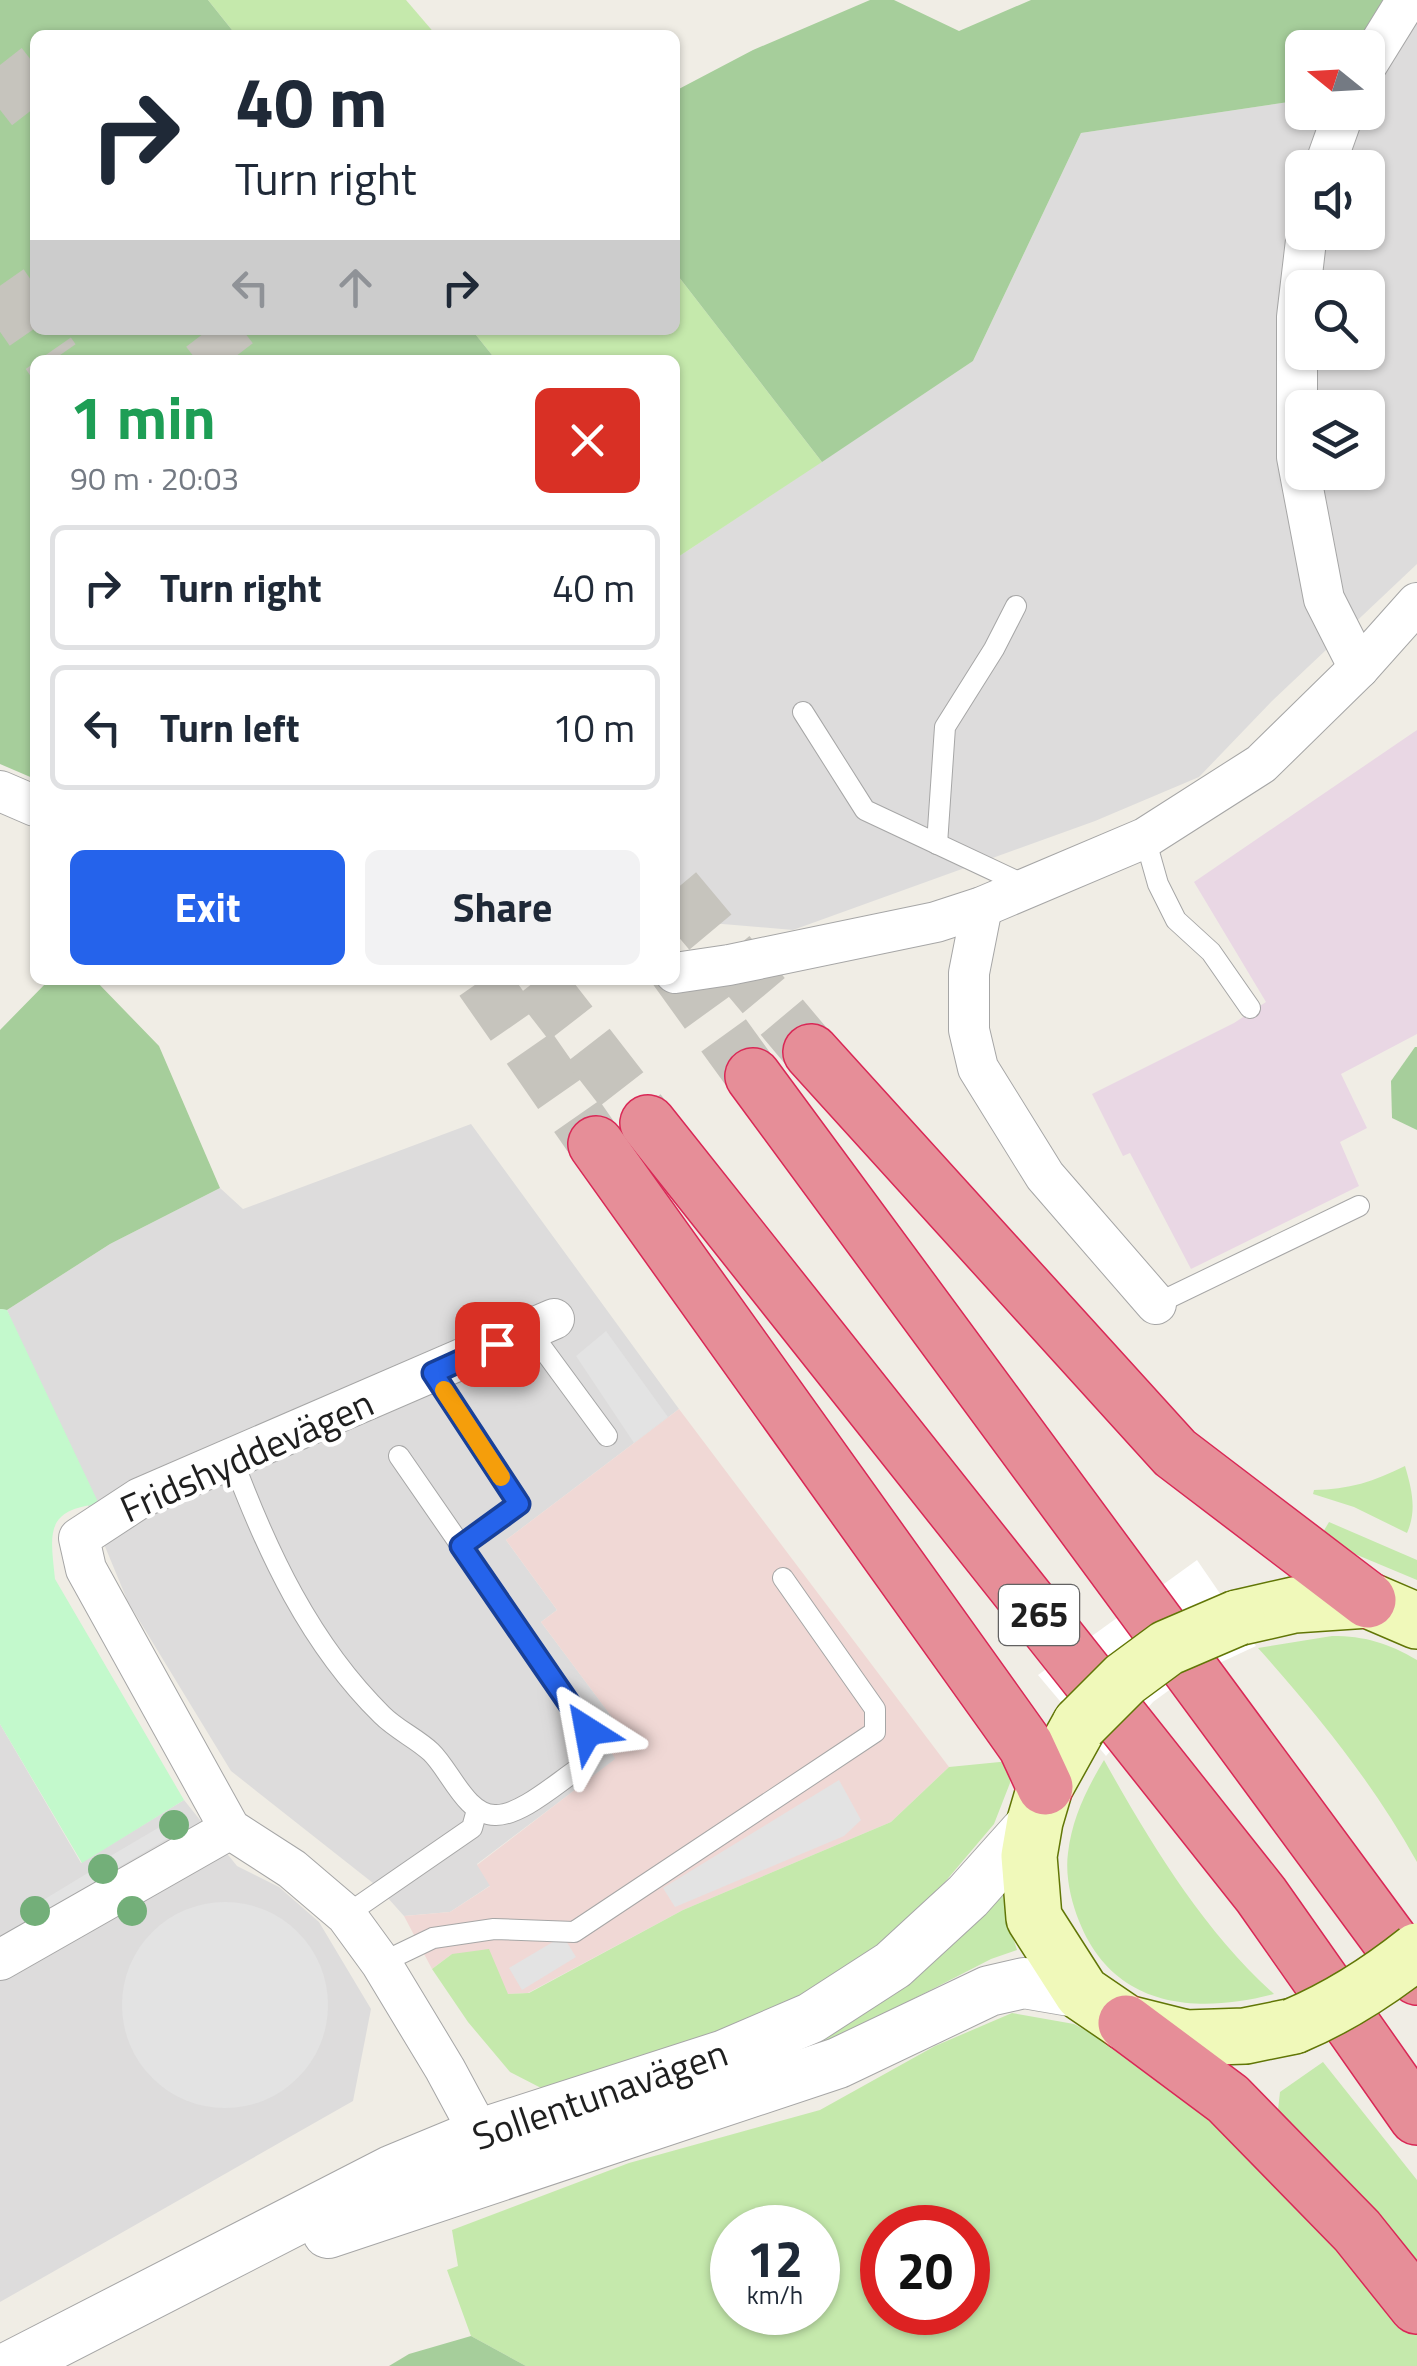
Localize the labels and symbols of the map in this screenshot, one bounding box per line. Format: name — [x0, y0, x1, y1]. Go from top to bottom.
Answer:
north arrow — [1285, 30, 1385, 130]
pin — [455, 1302, 540, 1387]
street label: Fridshyddevägen — [111, 1373, 383, 1537]
road number: 265 — [999, 1585, 1079, 1645]
position arrow — [536, 1679, 640, 1783]
street label: Sollentunavägen — [464, 2023, 735, 2165]
speed limit sign: 20 — [860, 2205, 990, 2335]

